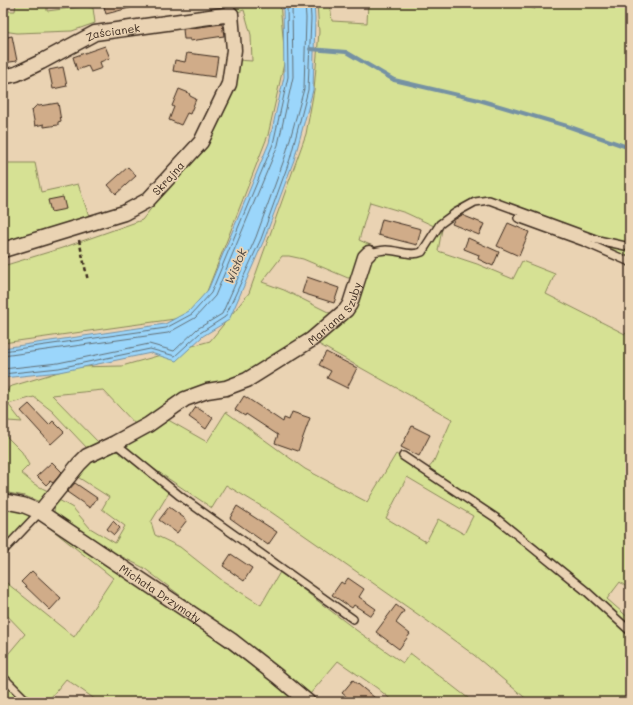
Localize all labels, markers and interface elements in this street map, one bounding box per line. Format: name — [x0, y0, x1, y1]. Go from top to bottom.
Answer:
street label: Zaścianek — [83, 19, 141, 44]
street label: Skrajna — [149, 158, 187, 198]
water label: Wisłok — [220, 245, 250, 286]
street label: Mariana Szuby — [304, 280, 364, 348]
street label: Michała Drzymały — [117, 560, 205, 626]

